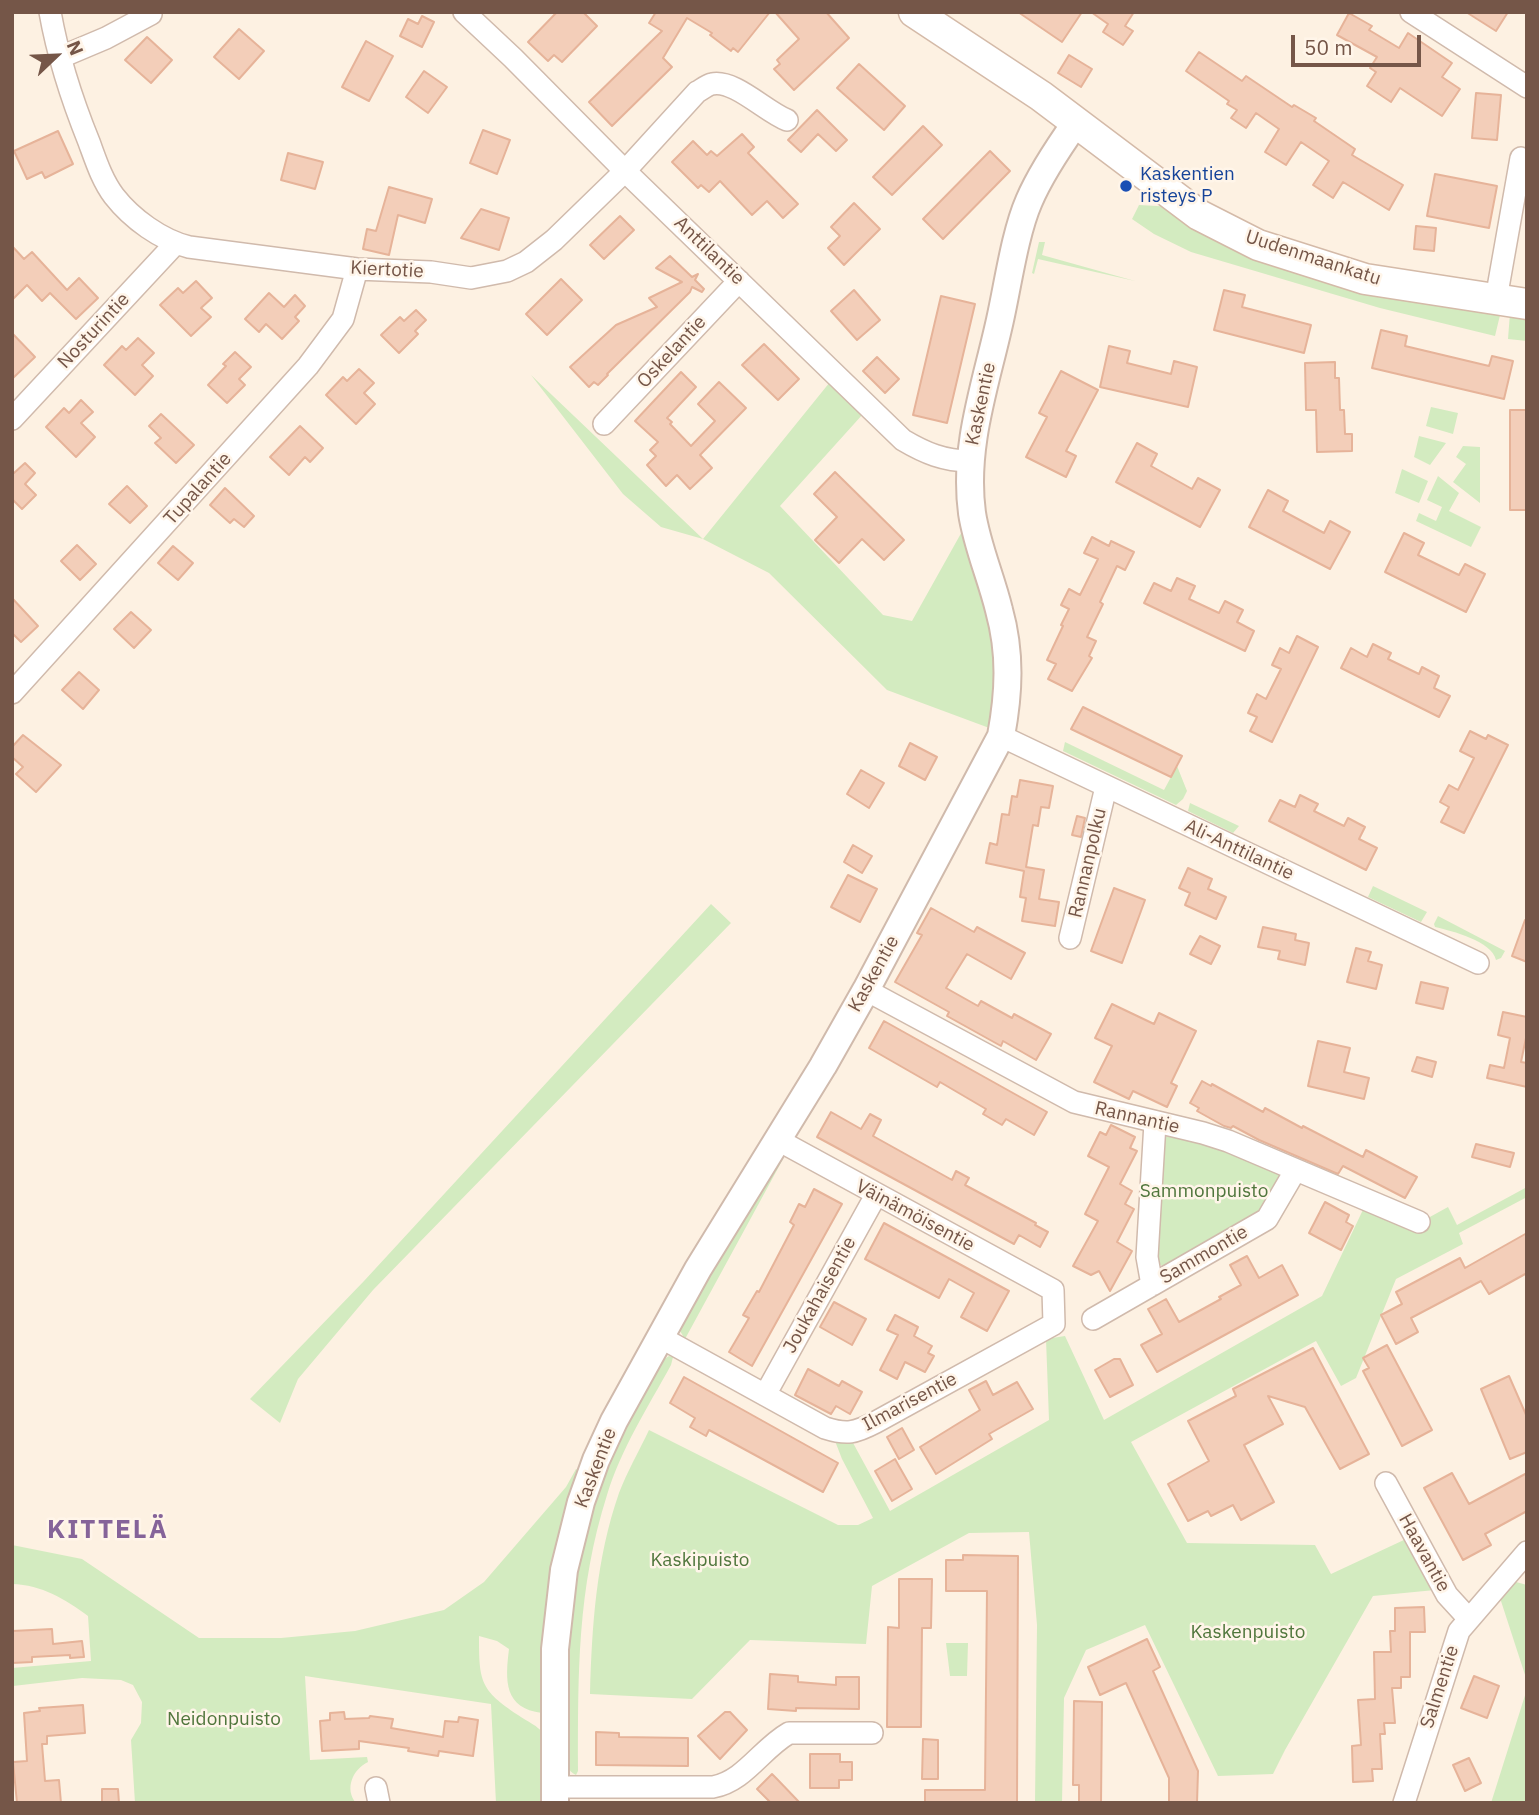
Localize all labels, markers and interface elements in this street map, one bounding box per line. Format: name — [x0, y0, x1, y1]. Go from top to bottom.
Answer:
north arrow — [21, 21, 91, 91]
scale bar — [1294, 21, 1424, 65]
text: 50 m — [1304, 33, 1353, 61]
text: N — [62, 37, 89, 59]
place label: Kaskentien risteys P — [1140, 164, 1235, 208]
marker: Kaskentien risteys P — [1118, 178, 1134, 194]
street label: Anttilantie — [669, 212, 749, 290]
street label: Uudenmaankatu — [1242, 225, 1384, 291]
street label: Kiertotie — [350, 257, 424, 283]
street label: Nosturintie — [53, 288, 135, 374]
street label: Oskelantie — [633, 311, 711, 393]
street label: Kaskentie — [961, 361, 1001, 447]
street label: Tupalantie — [159, 448, 237, 530]
street label: Rannanpolku — [1064, 806, 1112, 920]
street label: Ali-Anttilantie — [1181, 815, 1297, 885]
street label: Kaskentie — [844, 932, 904, 1016]
street label: Rannantie — [1092, 1097, 1182, 1139]
street label: Väinämöisentie — [852, 1175, 978, 1257]
park label: Sammonpuisto — [1140, 1181, 1268, 1203]
street label: Sammontie — [1156, 1221, 1252, 1289]
street label: Joukahaisentie — [779, 1233, 861, 1357]
street label: Ilmarisentie — [859, 1368, 961, 1436]
street label: Kaskentie — [570, 1425, 622, 1511]
street label: Haavantie — [1393, 1510, 1455, 1596]
district label: KITTELÄ — [48, 1514, 168, 1546]
park label: Kaskipuisto — [651, 1550, 749, 1572]
park label: Kaskenpuisto — [1191, 1622, 1305, 1644]
street label: Salmentie — [1416, 1643, 1464, 1731]
park label: Neidonpuisto — [167, 1709, 281, 1731]

